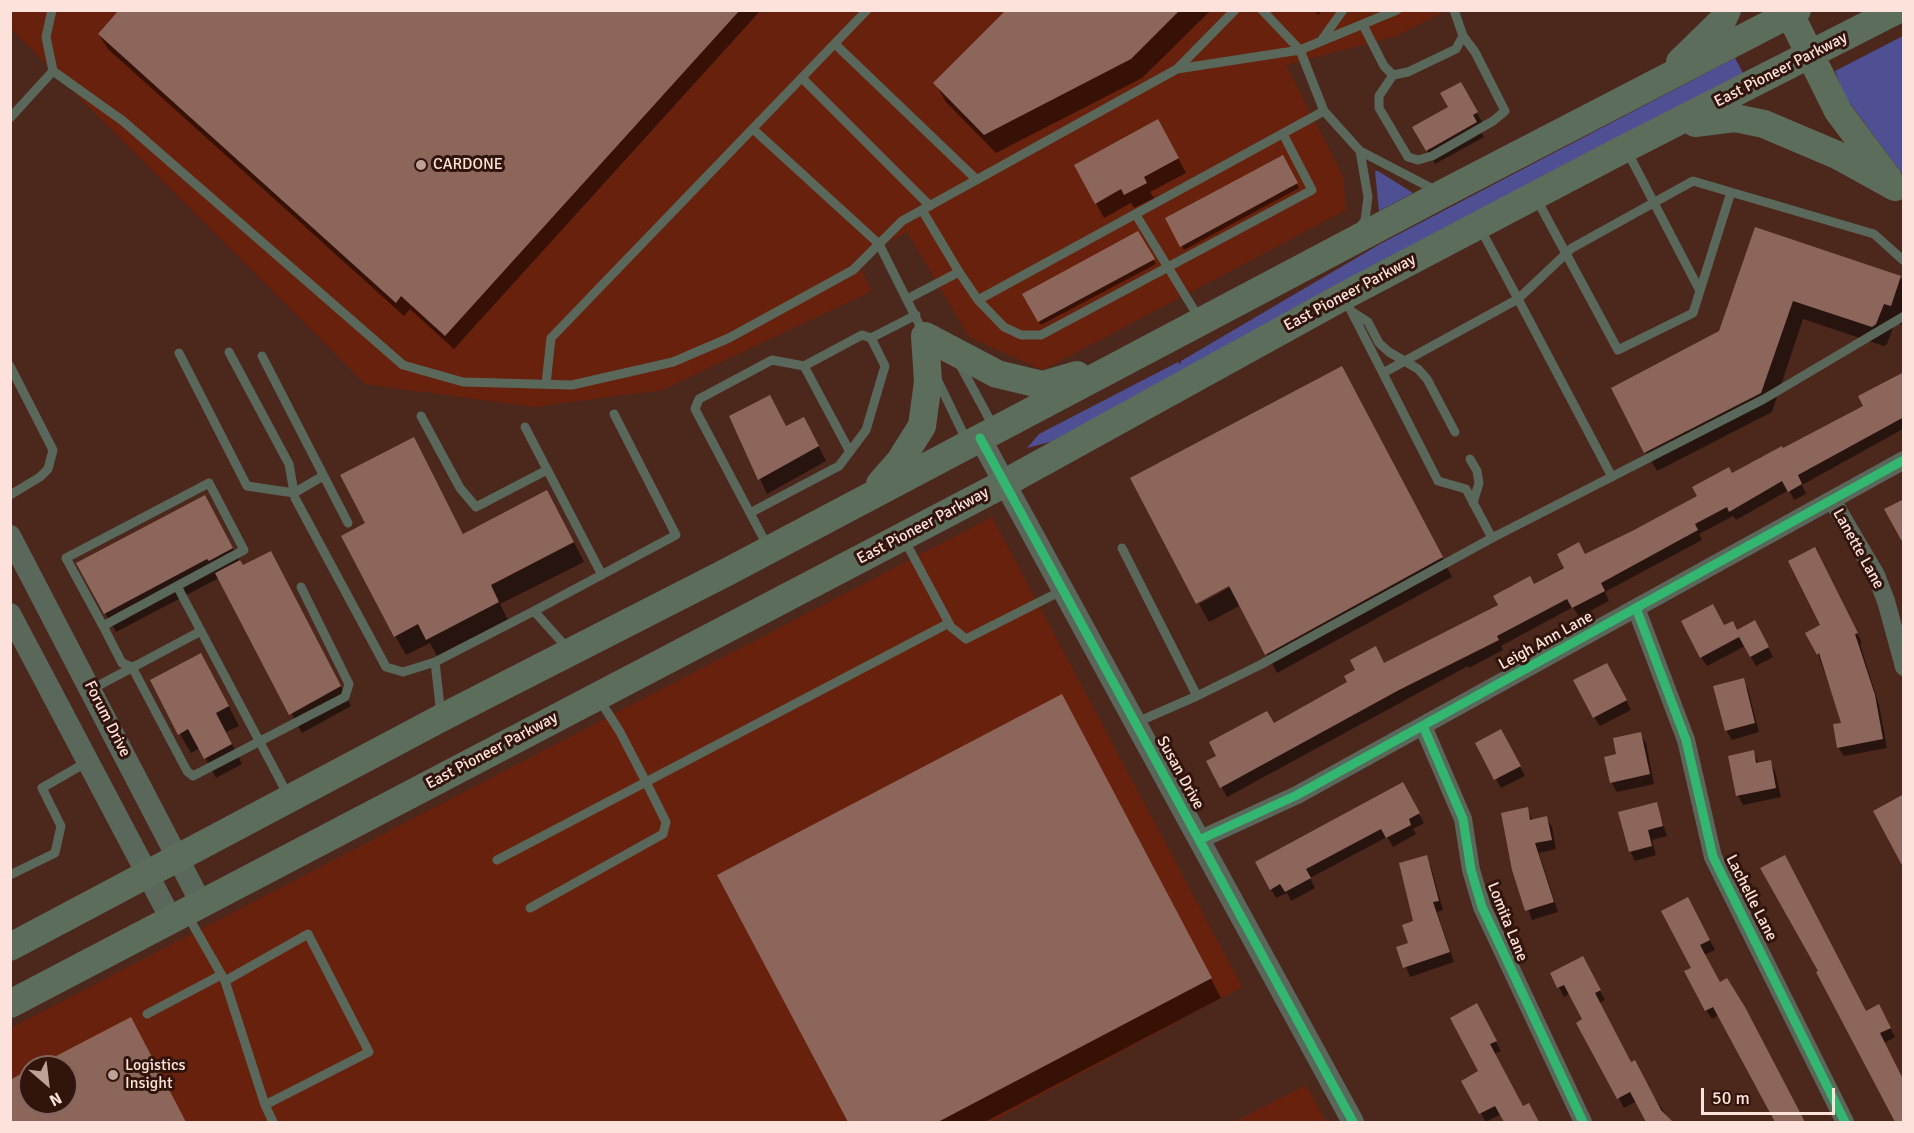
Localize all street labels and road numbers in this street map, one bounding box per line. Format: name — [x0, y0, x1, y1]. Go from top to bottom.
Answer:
street label: East Pioneer Parkway — [1711, 28, 1851, 112]
street label: East Pioneer Parkway — [1281, 250, 1419, 336]
street label: East Pioneer Parkway — [854, 483, 992, 569]
street label: Lanette Lane — [1828, 506, 1888, 592]
street label: Leigh Ann Lane — [1496, 607, 1596, 675]
street label: Forum Drive — [80, 678, 134, 760]
street label: East Pioneer Parkway — [423, 708, 561, 794]
street label: Susan Drive — [1152, 733, 1208, 813]
street label: Lachelle Lane — [1721, 852, 1781, 944]
street label: Lomita Lane — [1482, 880, 1532, 964]

